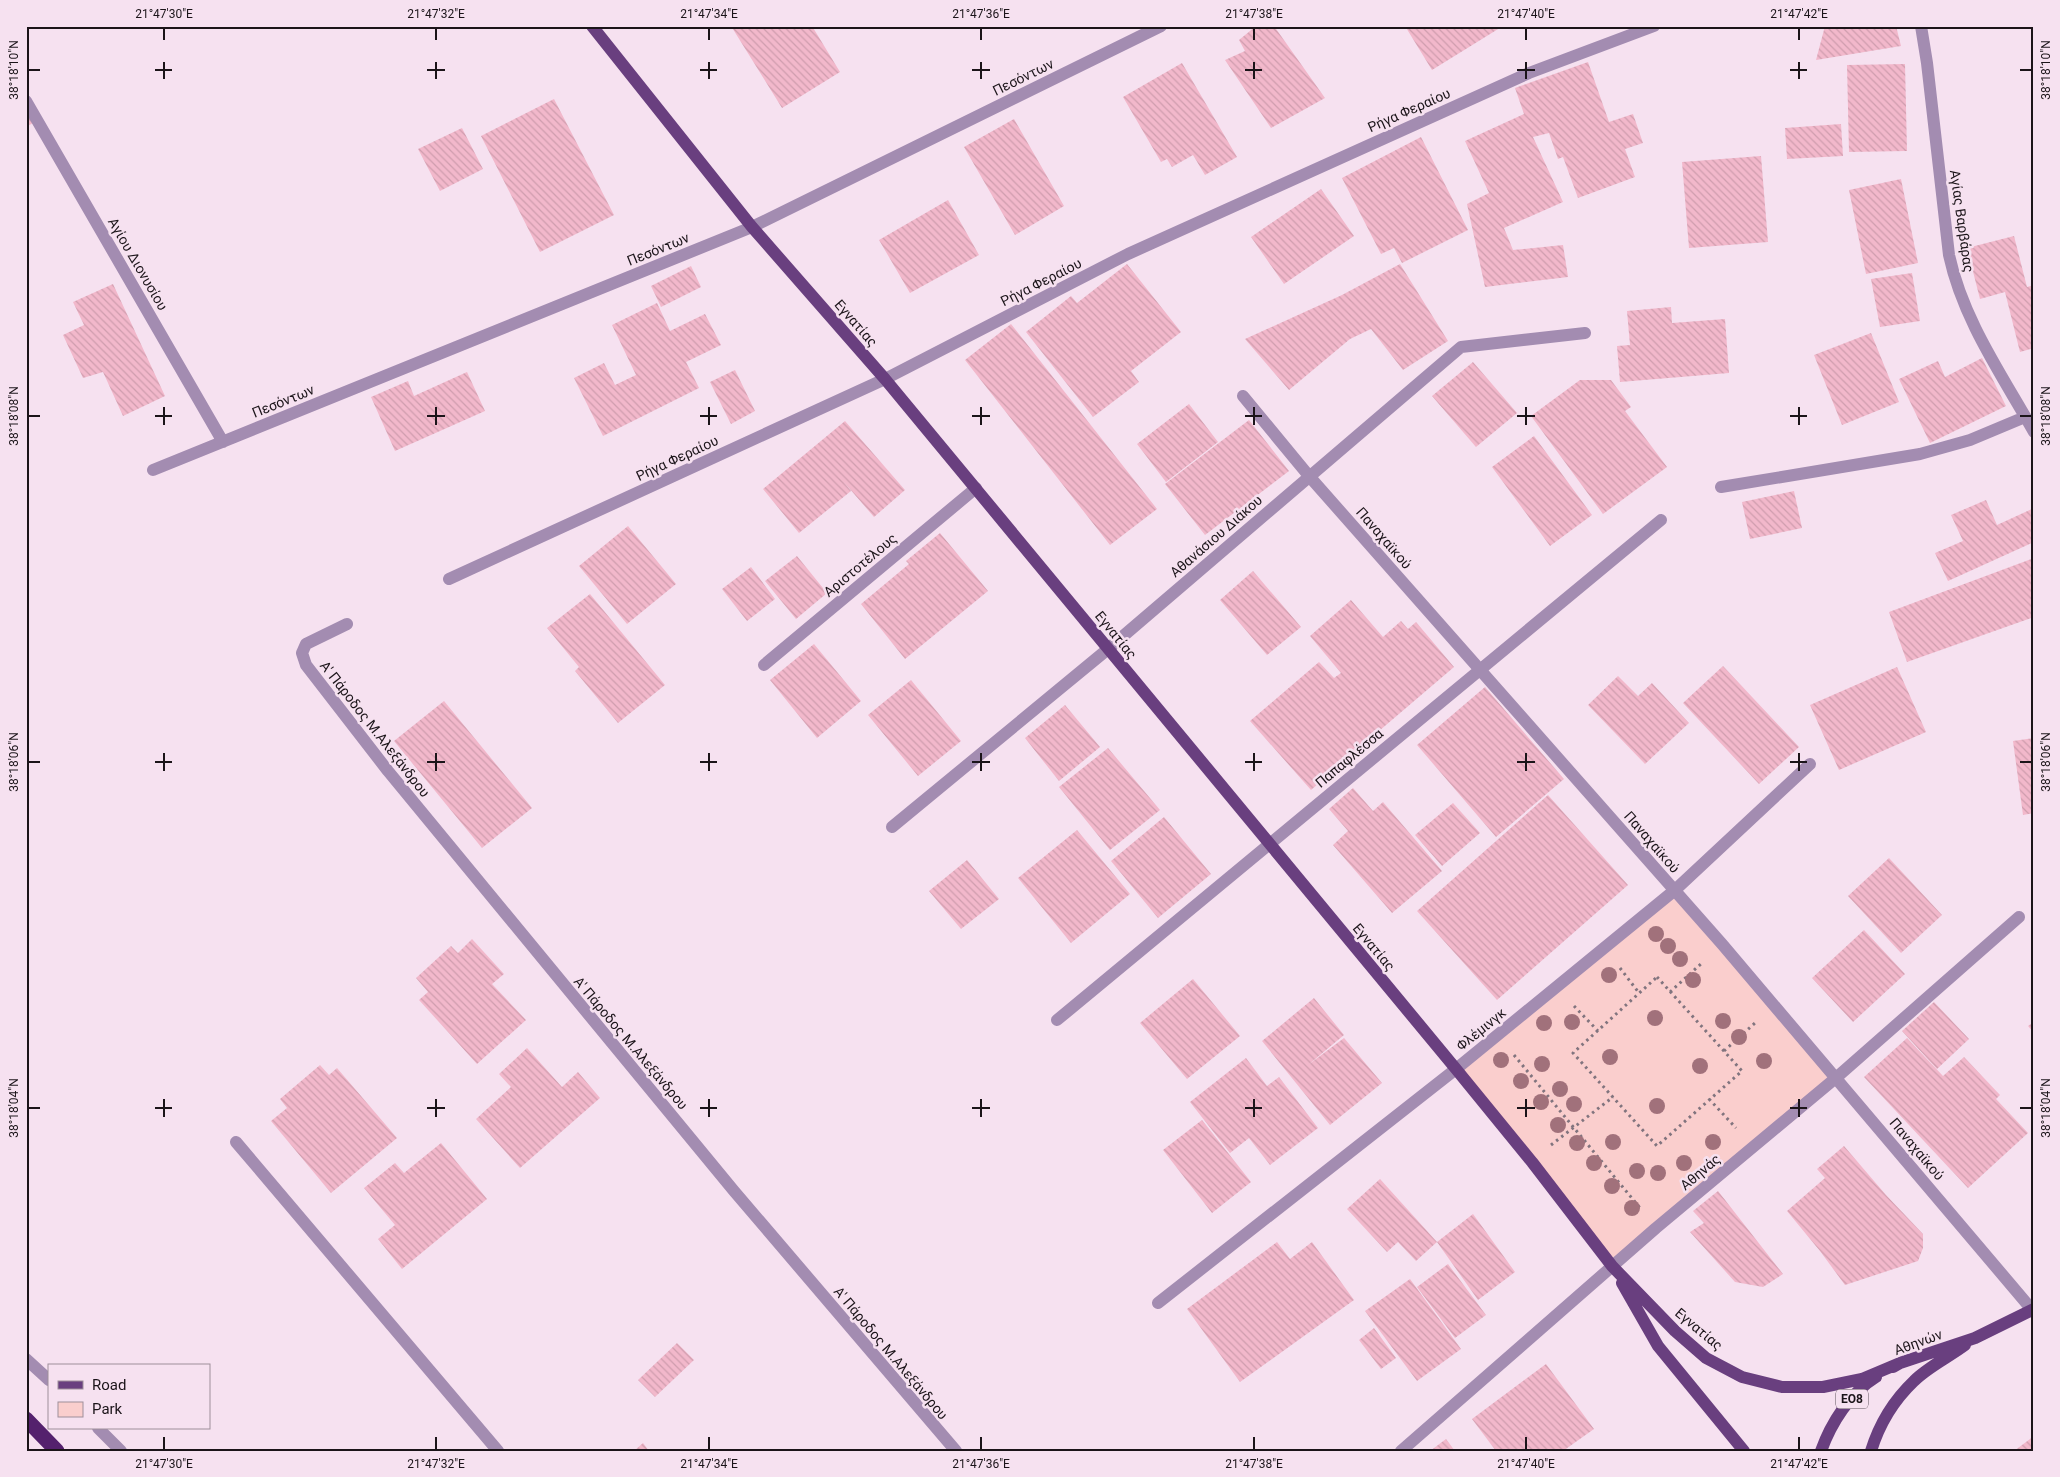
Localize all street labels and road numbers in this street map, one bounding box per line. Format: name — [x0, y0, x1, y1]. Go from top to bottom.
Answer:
street label: Πεσόντων — [990, 55, 1056, 99]
street label: Ρήγα Φεραίου — [1365, 85, 1453, 135]
street label: Αγίας Βαρβάρας — [1947, 169, 1977, 273]
street label: Αγίου Διονυσίου — [105, 215, 171, 313]
street label: Πεσόντων — [625, 229, 692, 269]
street label: Ρήγα Φεραίου — [998, 255, 1084, 309]
street label: Εγνατίας — [831, 296, 881, 350]
street label: Πεσόντων — [250, 381, 317, 421]
street label: Ρήγα Φεραίου — [633, 432, 721, 484]
street label: Αθανάσιου Διάκου — [1167, 492, 1265, 580]
street label: Παναχαϊκού — [1353, 504, 1415, 572]
street label: Αριστοτέλους — [820, 530, 900, 600]
street label: Εγνατίας — [1092, 608, 1140, 662]
street label: Α' Πάροδος Μ.Αλεξάνδρου — [317, 658, 433, 800]
street label: Παπαφλέσσα — [1312, 725, 1387, 792]
street label: Παναχαϊκού — [1621, 808, 1683, 876]
street label: Εγνατίας — [1350, 920, 1398, 974]
street label: Α' Πάροδος Μ.Αλεξάνδρου — [571, 973, 691, 1113]
street label: Φλέμινγκ — [1453, 1004, 1509, 1054]
street label: Παναχαϊκού — [1886, 1115, 1948, 1183]
street label: Αθηνάς — [1677, 1151, 1723, 1193]
street label: Α' Πάροδος Μ.Αλεξάνδρου — [831, 1283, 951, 1423]
street label: Εγνατίας — [1672, 1305, 1726, 1353]
street label: Αθηνών — [1892, 1326, 1944, 1358]
road number: ΕΟ8 — [1836, 1390, 1868, 1408]

